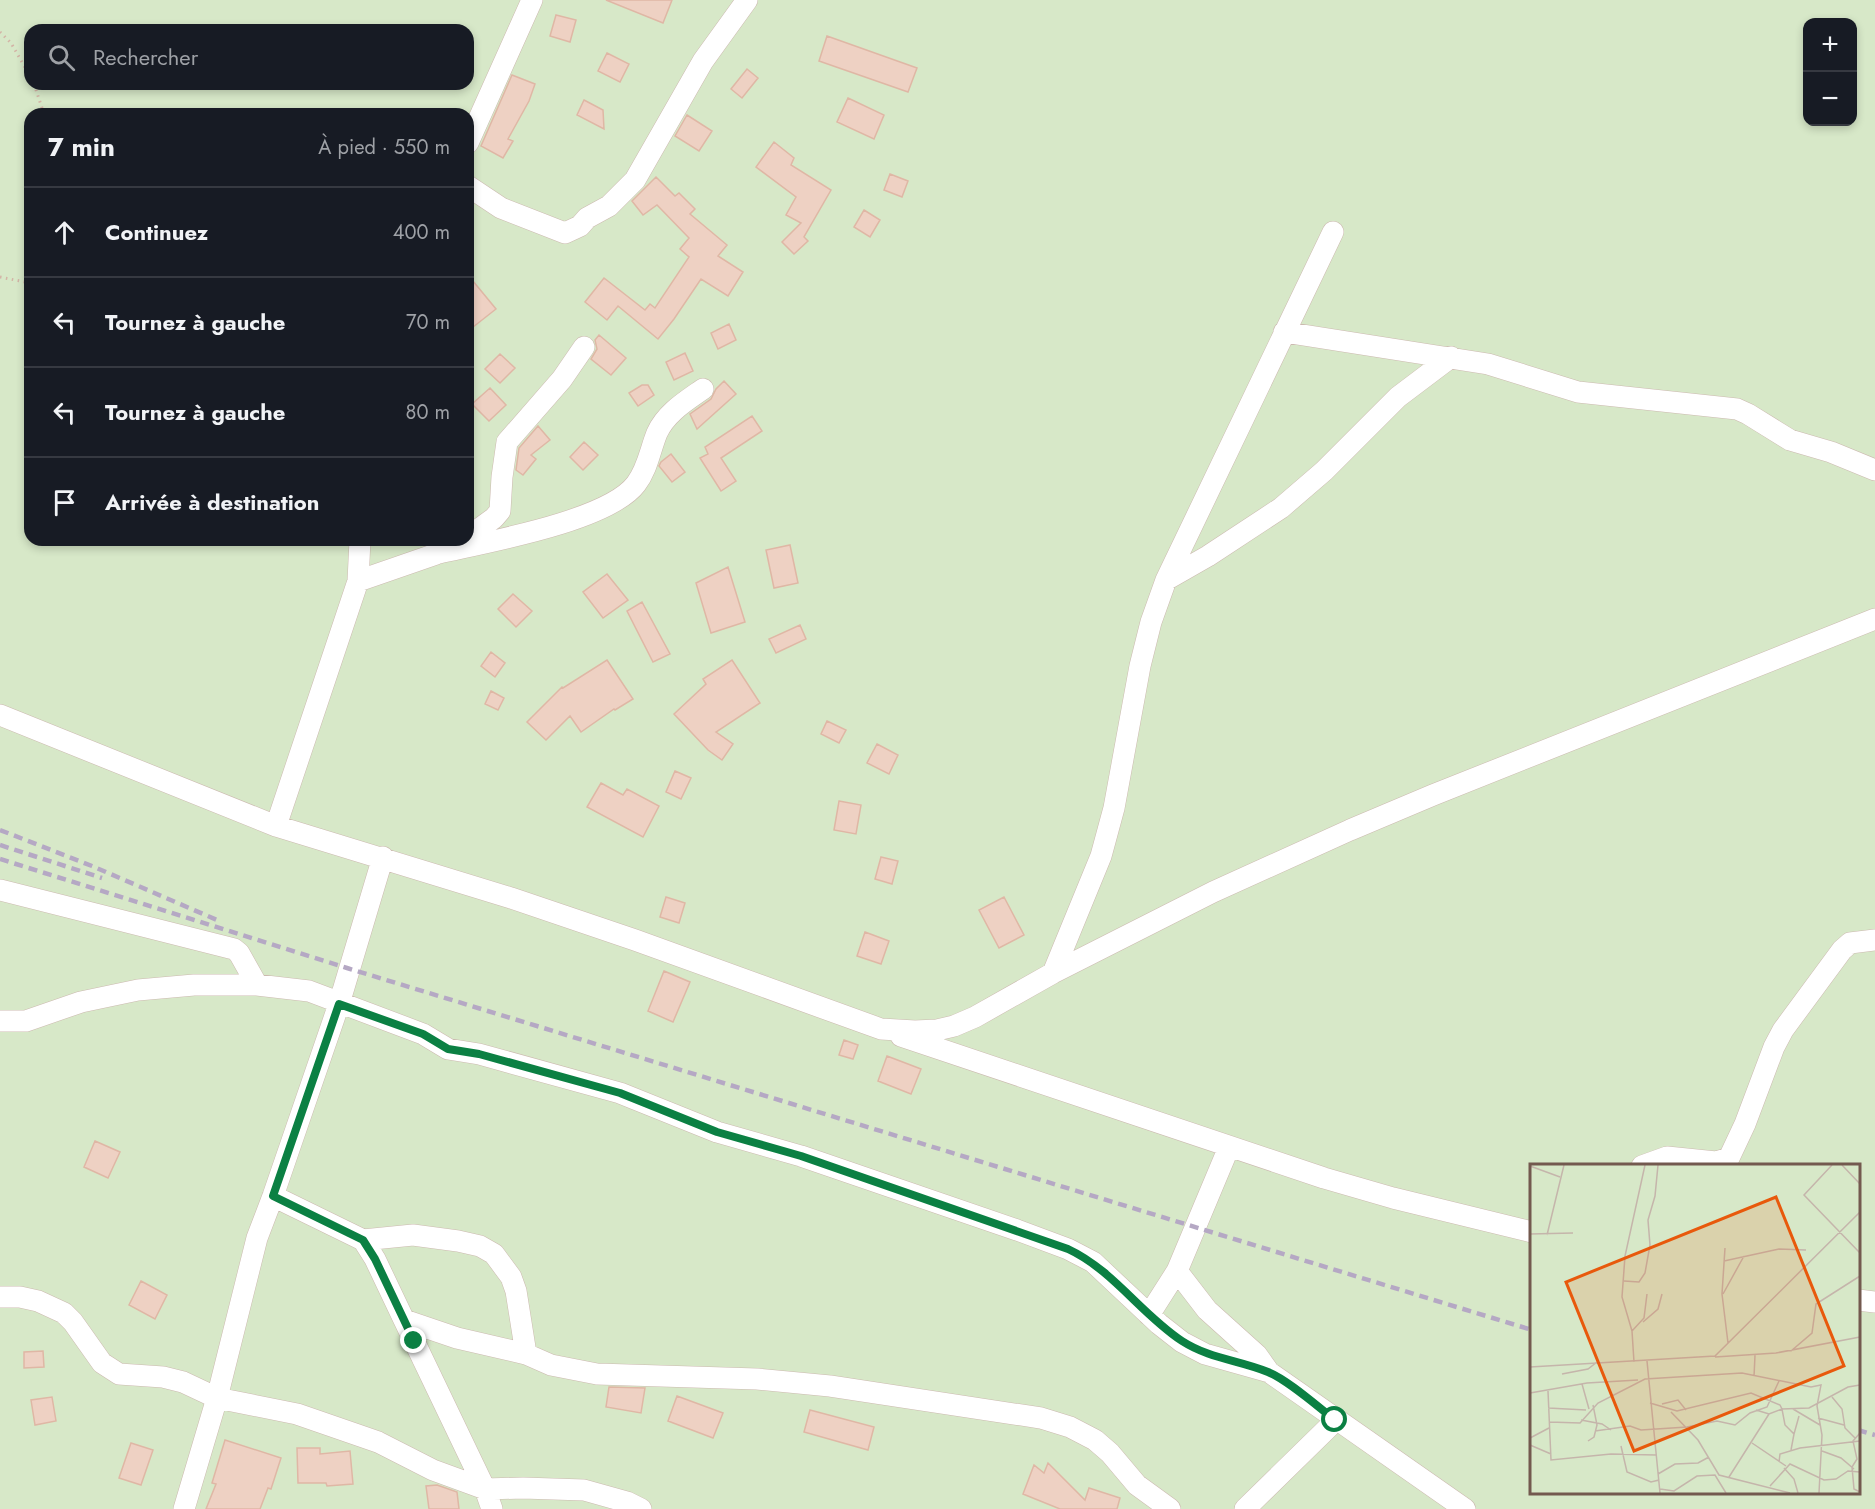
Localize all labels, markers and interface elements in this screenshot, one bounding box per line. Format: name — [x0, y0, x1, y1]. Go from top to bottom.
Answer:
map controls — [1803, 18, 1857, 126]
button: + — [1803, 18, 1857, 72]
search box — [24, 24, 474, 90]
icon: search — [45, 41, 78, 74]
text: Rechercher — [93, 41, 198, 73]
button: − — [1803, 72, 1857, 126]
text: 7 min — [48, 128, 115, 166]
text: À pied · 550 m — [318, 133, 450, 162]
icon: ahead — [48, 216, 81, 249]
text: Continuez — [105, 216, 208, 248]
text: 400 m — [393, 218, 450, 247]
icon: left — [48, 306, 81, 339]
text: Tournez à gauche — [105, 306, 285, 338]
text: 70 m — [406, 308, 450, 337]
icon: left — [48, 396, 81, 429]
text: Tournez à gauche — [105, 396, 285, 428]
text: 80 m — [405, 398, 450, 427]
icon: arrive — [48, 486, 81, 519]
text: Arrivée à destination — [105, 486, 319, 518]
inset map — [1530, 1164, 1860, 1494]
route end — [400, 1327, 426, 1353]
route start — [1321, 1406, 1347, 1432]

